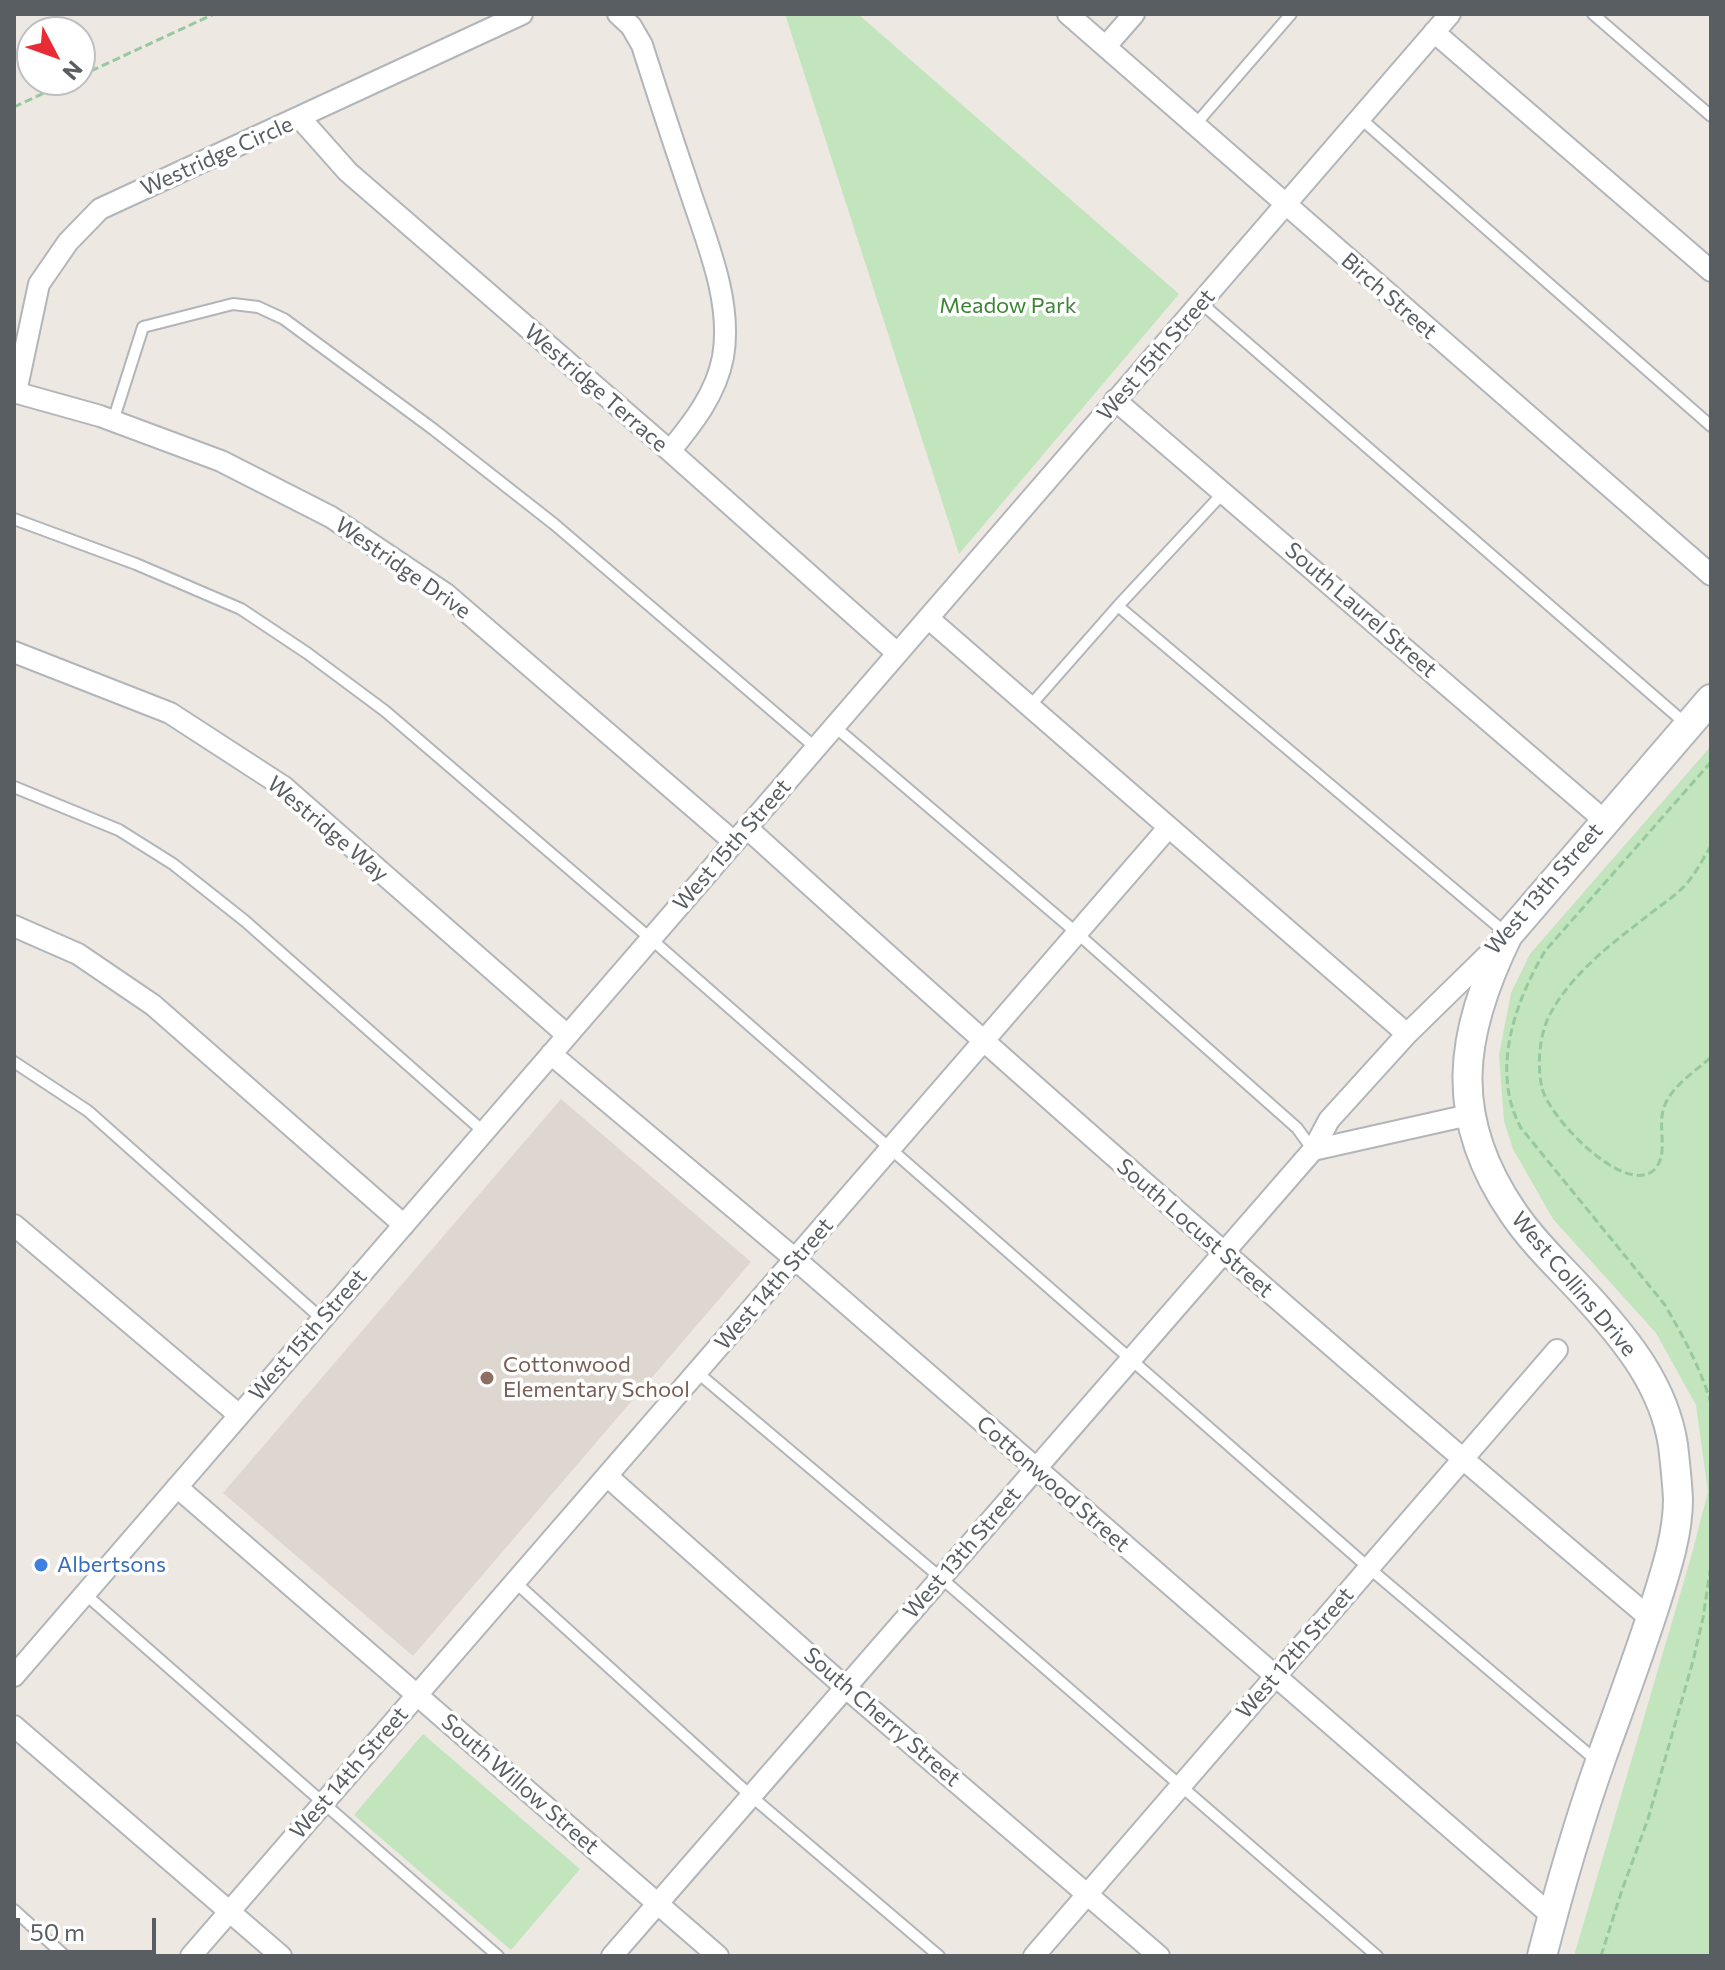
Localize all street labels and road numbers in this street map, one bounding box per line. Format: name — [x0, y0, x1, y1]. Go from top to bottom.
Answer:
street label: Westridge Circle — [137, 111, 297, 201]
street label: Birch Street — [1336, 247, 1442, 345]
street label: West 15th Street — [1092, 284, 1220, 426]
street label: Westridge Terrace — [519, 319, 673, 457]
street label: Westridge Drive — [330, 512, 476, 624]
street label: South Laurel Street — [1280, 537, 1442, 683]
street label: Westridge Way — [262, 771, 394, 887]
street label: West 15th Street — [668, 774, 796, 916]
street label: West 13th Street — [1480, 818, 1608, 960]
street label: South Locust Street — [1111, 1153, 1279, 1303]
street label: West Collins Drive — [1506, 1206, 1642, 1362]
street label: West 14th Street — [709, 1213, 839, 1355]
street label: West 15th Street — [244, 1264, 372, 1406]
street label: Cottonwood Street — [971, 1410, 1135, 1558]
street label: West 13th Street — [898, 1482, 1026, 1624]
street label: West 12th Street — [1231, 1582, 1359, 1724]
street label: South Cherry Street — [798, 1642, 966, 1792]
street label: West 14th Street — [284, 1702, 414, 1844]
street label: South Willow Street — [436, 1708, 604, 1860]

